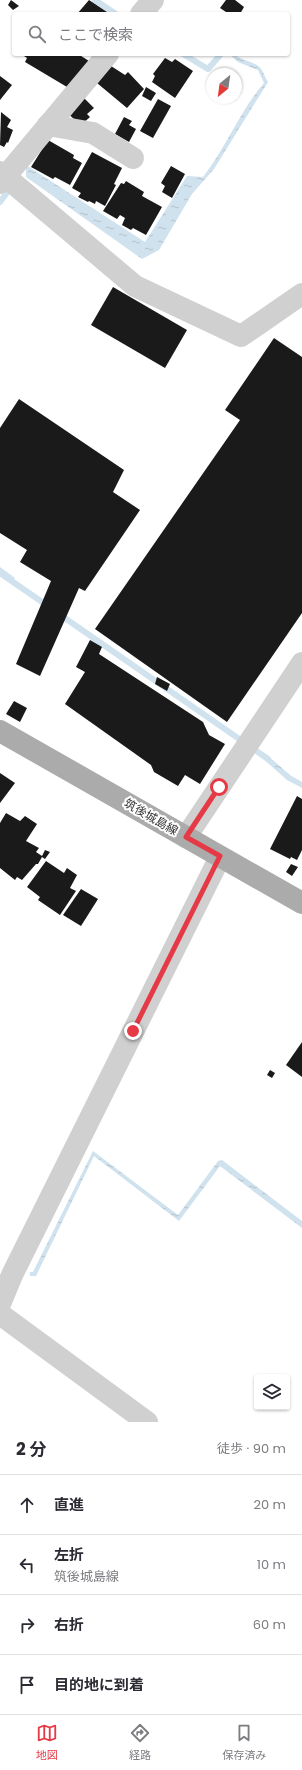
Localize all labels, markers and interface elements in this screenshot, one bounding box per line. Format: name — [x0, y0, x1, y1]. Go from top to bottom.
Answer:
search box — [12, 12, 290, 56]
icon: search — [26, 23, 48, 45]
text: ここで検索 — [58, 24, 133, 45]
north arrow — [206, 68, 242, 104]
route start — [210, 778, 228, 796]
street label: 筑後城島線 — [121, 794, 181, 839]
route end — [124, 1022, 142, 1040]
map controls — [254, 1374, 290, 1410]
button: layers — [254, 1374, 290, 1410]
text: 2 分 — [16, 1437, 46, 1461]
text: 徒歩 · 90 m — [217, 1439, 286, 1458]
icon: ahead — [16, 1494, 38, 1516]
text: 直進 — [54, 1494, 84, 1515]
text: 20 m — [253, 1495, 286, 1514]
text: 左折 — [54, 1544, 84, 1565]
icon: left — [16, 1554, 38, 1576]
text: 10 m — [257, 1555, 286, 1574]
text: 筑後城島線 — [54, 1567, 119, 1586]
icon: right — [16, 1614, 38, 1636]
text: 右折 — [54, 1614, 84, 1635]
text: 60 m — [253, 1615, 286, 1634]
icon: arrive — [16, 1674, 38, 1696]
text: 目的地に到着 — [54, 1674, 144, 1695]
tab: 地図 — [36, 1722, 58, 1764]
tab: 経路 — [129, 1722, 151, 1764]
tab: 保存済み — [222, 1722, 266, 1764]

